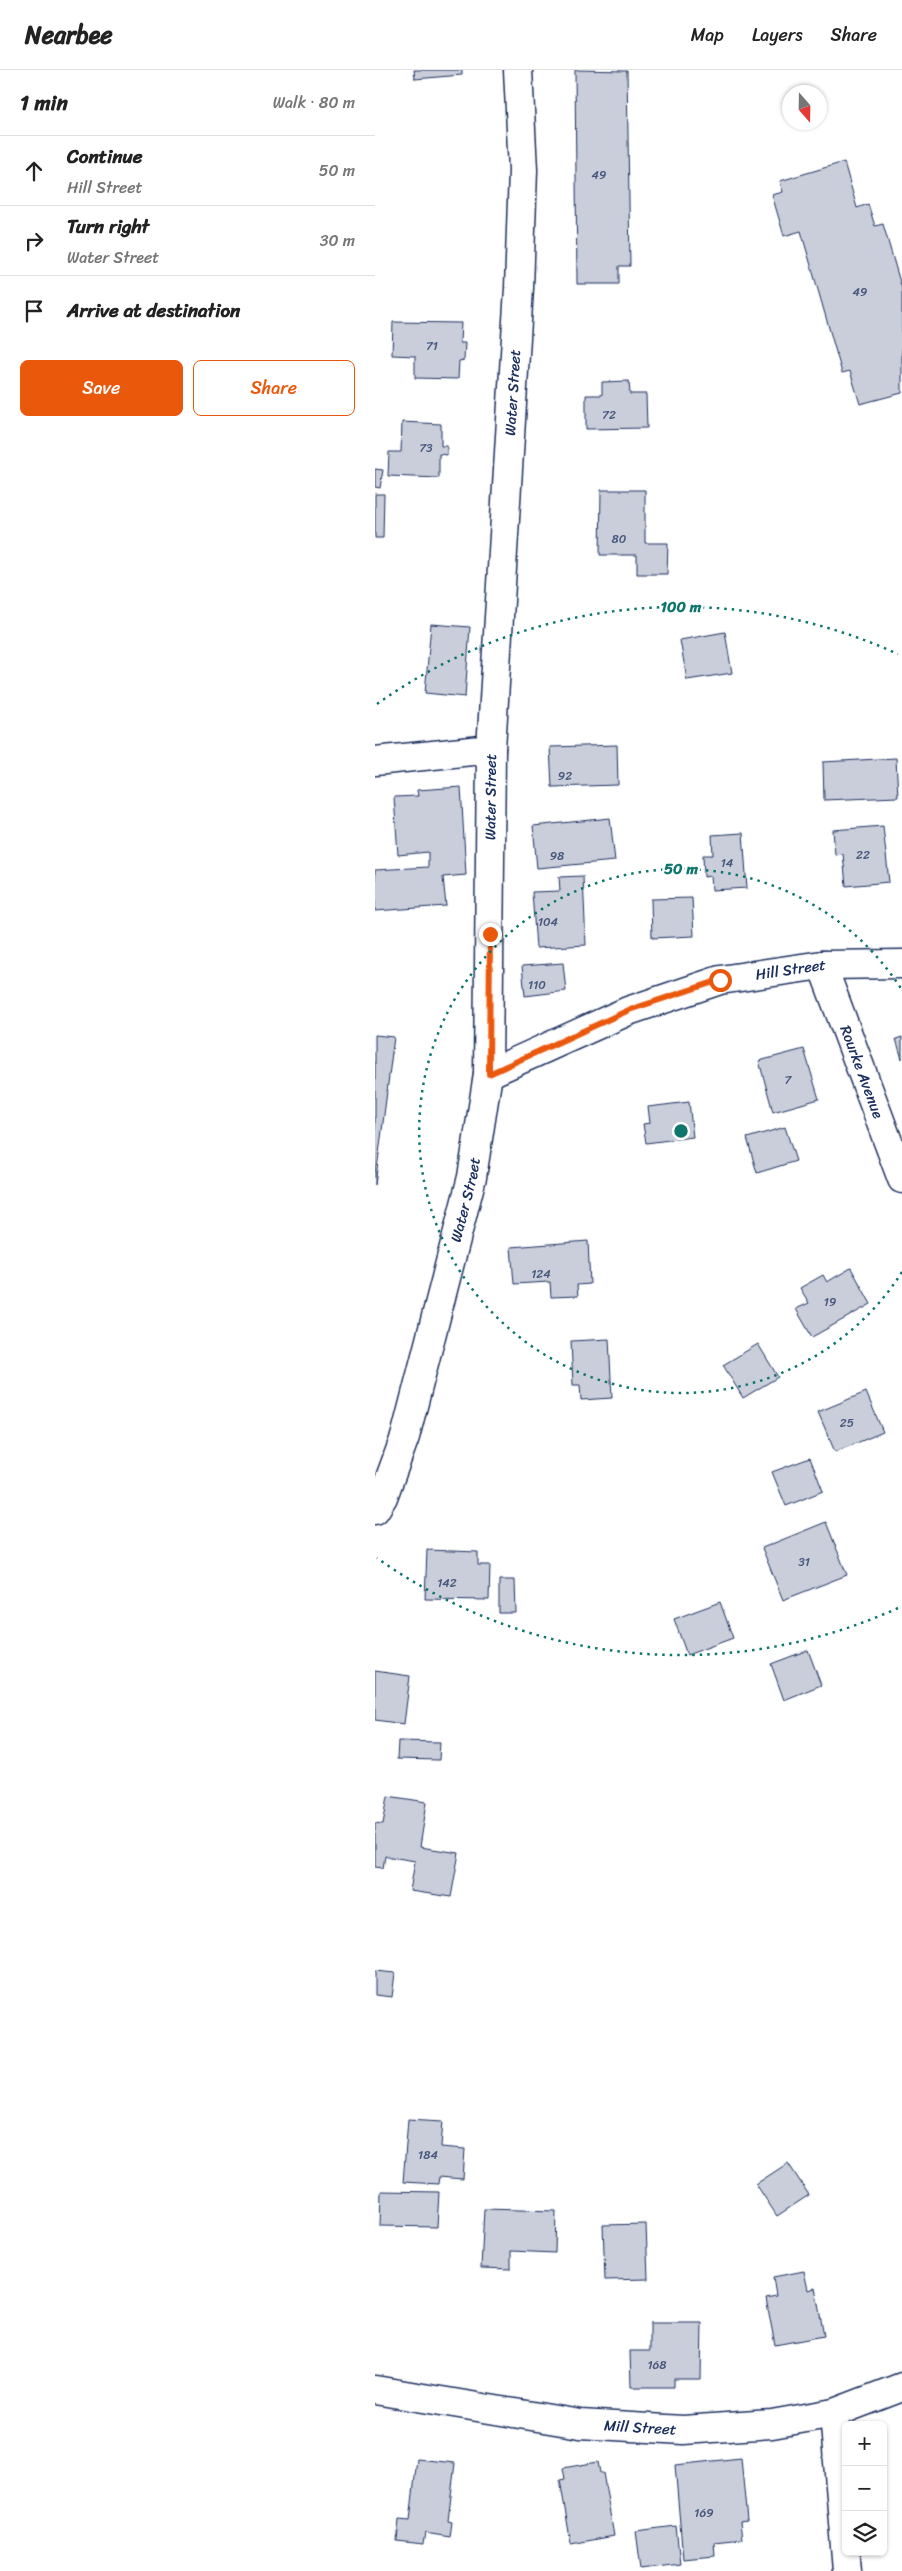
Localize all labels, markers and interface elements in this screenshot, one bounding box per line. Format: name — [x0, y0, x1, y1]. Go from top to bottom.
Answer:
text: Nearbee — [25, 14, 113, 56]
text: Map — [691, 19, 724, 51]
text: Layers — [752, 19, 803, 51]
text: Share — [831, 19, 877, 51]
text: 1 min — [20, 84, 68, 122]
north arrow — [782, 85, 827, 130]
text: Walk · 80 m — [273, 88, 355, 117]
text: Continue — [67, 140, 143, 173]
text: 50 m — [319, 156, 355, 185]
icon: ahead — [20, 157, 48, 185]
house number: 49 — [592, 164, 606, 186]
text: Hill Street — [67, 173, 143, 202]
text: Turn right — [67, 210, 149, 243]
text: 30 m — [320, 226, 355, 255]
icon: right — [20, 227, 48, 255]
text: Water Street — [67, 243, 159, 272]
house number: 49 — [853, 281, 867, 303]
text: Arrive at destination — [67, 294, 240, 327]
icon: arrive — [20, 297, 48, 325]
house number: 71 — [426, 335, 438, 357]
street label: Water Street — [497, 348, 528, 437]
button: Save — [20, 360, 183, 416]
button: Share — [193, 360, 355, 416]
house number: 72 — [602, 404, 616, 426]
house number: 73 — [419, 437, 433, 459]
house number: 80 — [612, 528, 627, 550]
text: 100 m — [661, 594, 702, 620]
street label: Water Street — [477, 753, 504, 840]
house number: 92 — [558, 765, 572, 787]
house number: 22 — [856, 844, 870, 866]
house number: 98 — [550, 845, 564, 867]
house number: 14 — [721, 852, 734, 874]
text: 50 m — [664, 856, 699, 882]
house number: 104 — [538, 911, 559, 933]
route end — [479, 923, 502, 946]
street label: Hill Street — [754, 952, 826, 988]
route start — [709, 969, 732, 992]
house number: 110 — [528, 974, 546, 996]
street label: Rourke Avenue — [833, 1021, 891, 1122]
house number: 7 — [785, 1069, 793, 1091]
centre of rings — [672, 1122, 690, 1140]
street label: Water Street — [443, 1155, 488, 1245]
house number: 124 — [531, 1263, 551, 1285]
house number: 19 — [824, 1291, 836, 1313]
house number: 25 — [840, 1412, 854, 1434]
house number: 31 — [798, 1551, 810, 1573]
house number: 142 — [437, 1572, 457, 1594]
house number: 184 — [418, 2144, 438, 2166]
house number: 168 — [647, 2354, 667, 2376]
street label: Mill Street — [603, 2412, 677, 2443]
map controls — [842, 2421, 887, 2556]
button: + — [842, 2421, 887, 2466]
button: − — [842, 2466, 887, 2511]
house number: 169 — [694, 2502, 714, 2524]
button: layers — [842, 2511, 887, 2556]

